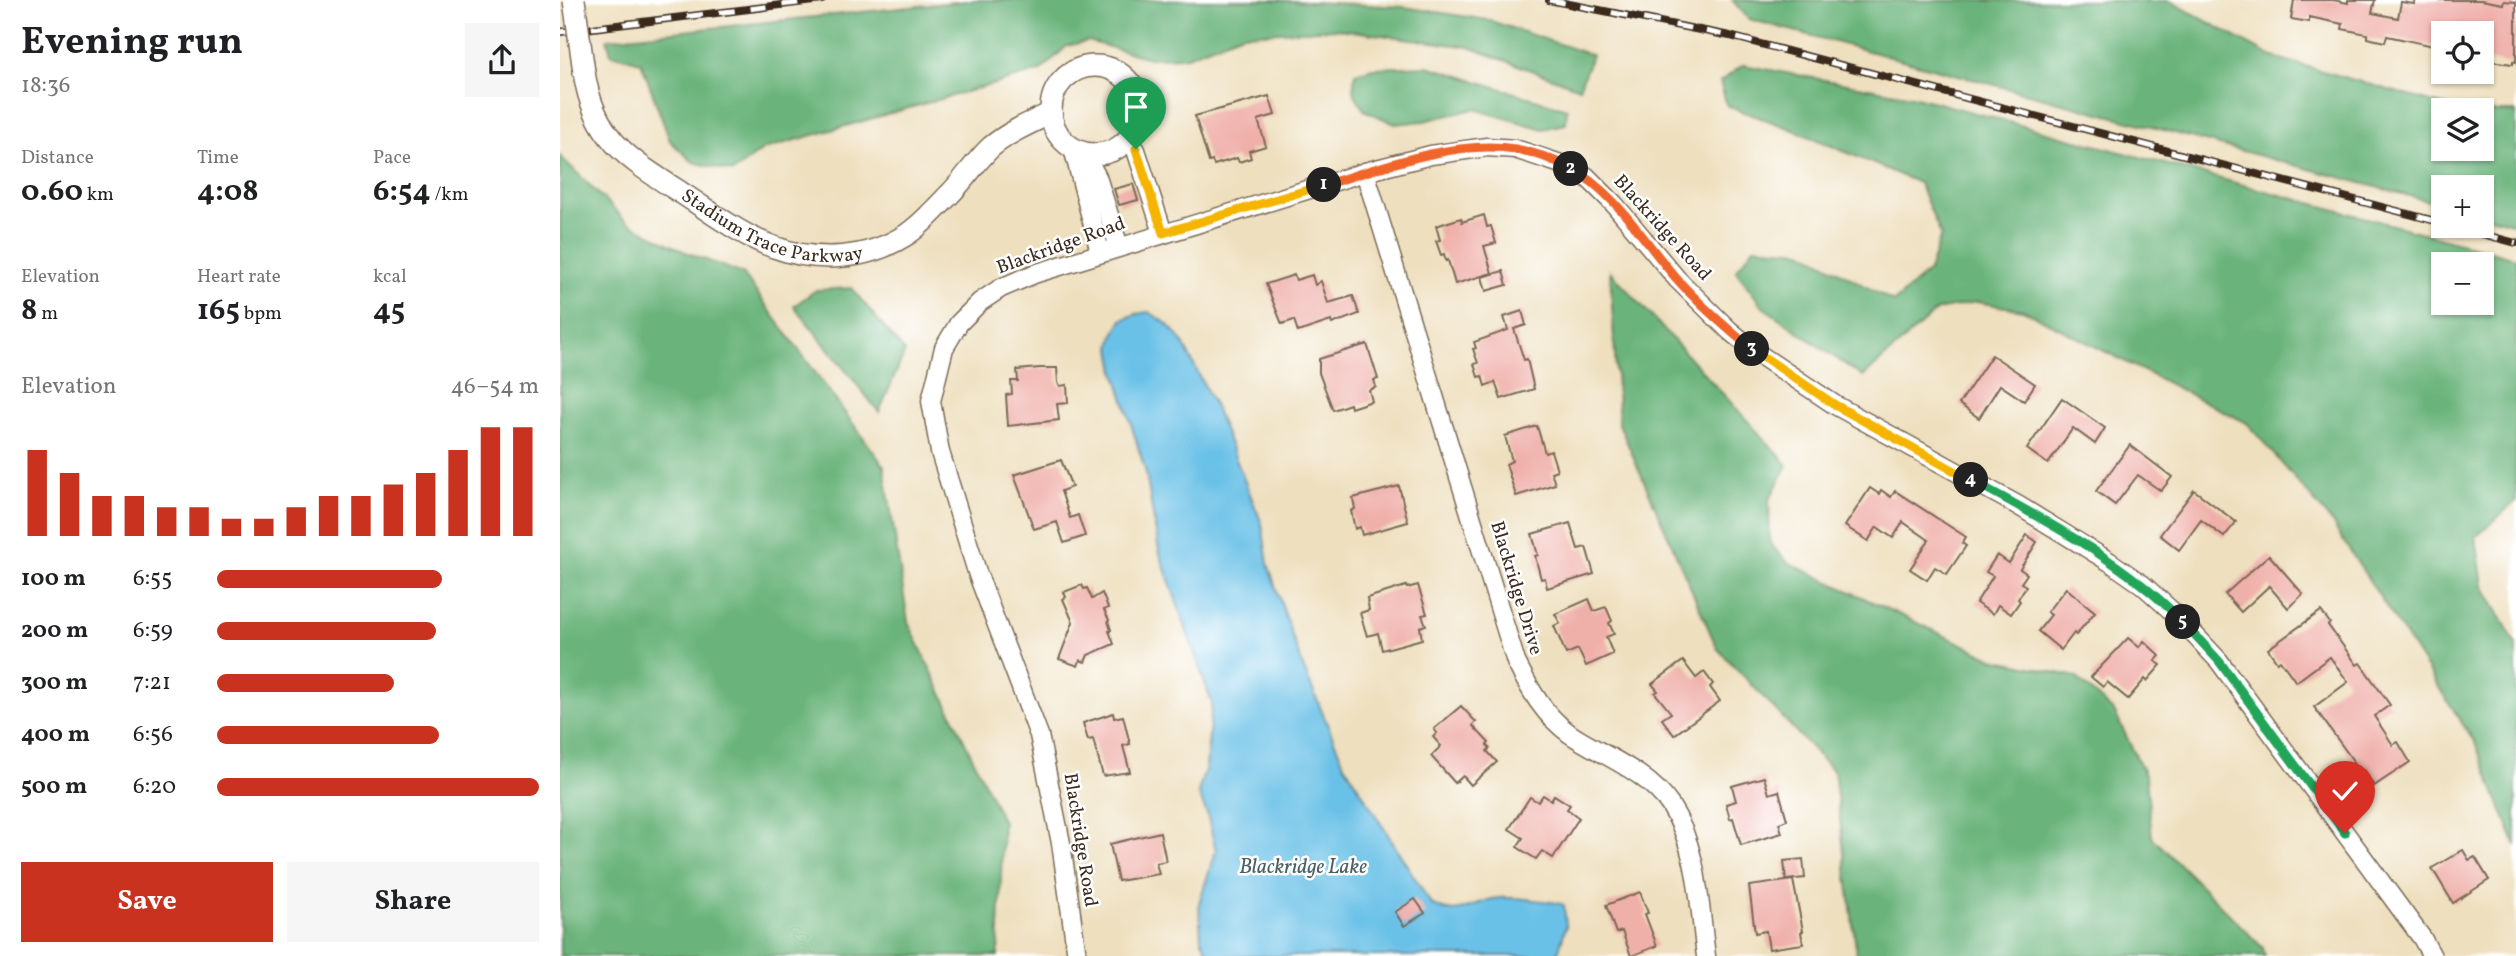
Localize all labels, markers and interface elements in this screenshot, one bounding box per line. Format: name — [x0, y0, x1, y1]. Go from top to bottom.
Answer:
text: Evening run — [21, 17, 243, 70]
map controls — [2431, 21, 2494, 315]
button: locate — [2431, 21, 2494, 84]
button: share — [465, 23, 539, 97]
text: 18:36 — [21, 70, 70, 102]
pin — [1106, 77, 1166, 149]
icon: arrive — [1117, 88, 1155, 126]
button: layers — [2431, 98, 2494, 161]
text: Distance — [21, 145, 94, 171]
text: Time — [197, 145, 239, 171]
text: Pace — [373, 145, 411, 171]
pin: 2 — [1553, 152, 1588, 186]
text: 2 — [1566, 155, 1575, 181]
pin: 1 — [1306, 168, 1342, 202]
street label: Blackridge Road — [1607, 169, 1717, 287]
text: 0.60 — [21, 171, 83, 213]
text: 4:08 — [197, 171, 259, 213]
text: 6:54 — [373, 171, 431, 213]
text: 1 — [1320, 171, 1327, 197]
button: + — [2431, 175, 2494, 238]
text: km — [83, 182, 114, 208]
text: /km — [431, 182, 469, 208]
street label: Stadium Trace Parkway — [676, 183, 865, 270]
street label: Blackridge Road — [993, 211, 1129, 281]
button: − — [2431, 252, 2494, 315]
text: Elevation — [21, 264, 100, 290]
text: Heart rate — [197, 264, 281, 290]
text: kcal — [373, 264, 407, 290]
text: 8 — [21, 290, 37, 332]
text: 165 — [197, 290, 240, 332]
text: 45 — [373, 290, 405, 332]
text: m — [37, 301, 58, 327]
text: bpm — [240, 301, 282, 327]
pin: 3 — [1734, 332, 1770, 366]
text: 3 — [1747, 335, 1756, 361]
text: Elevation — [21, 371, 117, 403]
text: 46–54 m — [450, 371, 539, 403]
pin: 4 — [1954, 462, 1988, 498]
text: 4 — [1965, 466, 1976, 492]
street label: Blackridge Drive — [1483, 518, 1549, 658]
text: 100 m — [21, 563, 86, 595]
text: 6:55 — [133, 563, 172, 595]
pin: 5 — [2166, 604, 2200, 640]
text: 5 — [2178, 608, 2187, 634]
text: 200 m — [21, 615, 88, 647]
text: 6:59 — [133, 615, 173, 647]
text: 300 m — [21, 667, 88, 699]
text: 7:21 — [133, 667, 171, 699]
text: 400 m — [21, 719, 90, 751]
text: 6:56 — [133, 719, 173, 751]
pin — [2315, 761, 2375, 833]
text: 500 m — [21, 771, 87, 803]
text: 6:20 — [133, 771, 176, 803]
street label: Blackridge Road — [1057, 771, 1103, 909]
icon: check — [2326, 772, 2364, 810]
water label: Blackridge Lake — [1239, 853, 1367, 882]
button: Save — [21, 862, 273, 942]
button: Share — [287, 862, 539, 942]

